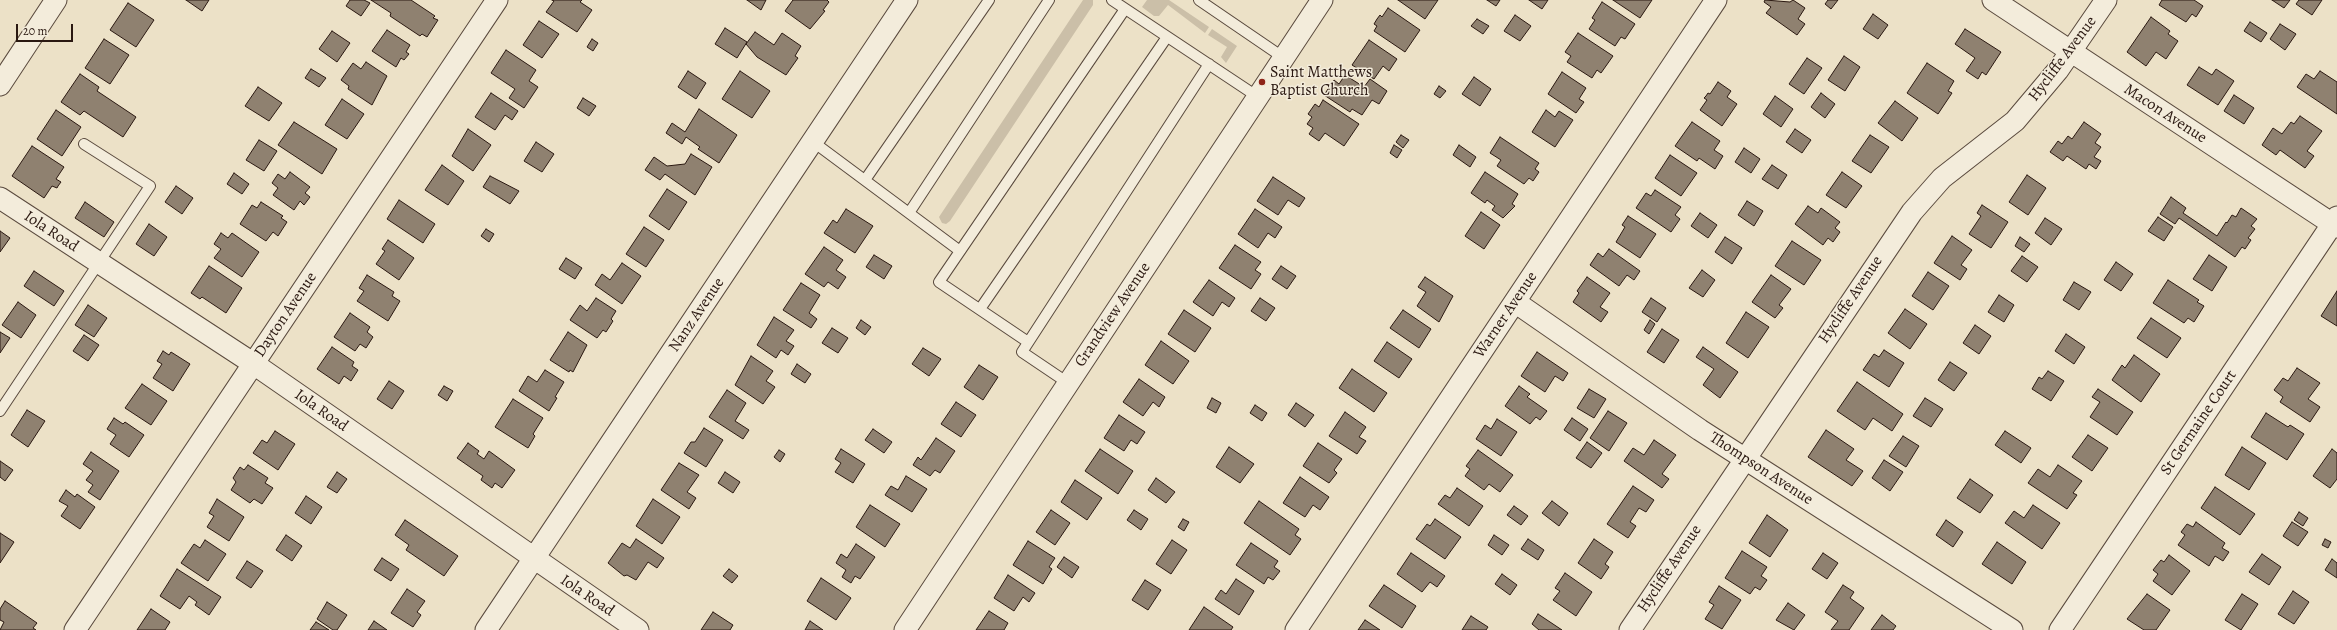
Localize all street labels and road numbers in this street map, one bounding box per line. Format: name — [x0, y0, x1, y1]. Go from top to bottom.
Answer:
street label: Hycliffe Avenue — [2025, 13, 2101, 105]
street label: Macon Avenue — [2120, 80, 2210, 148]
street label: Iola Road — [20, 207, 82, 257]
street label: Hycliffe Avenue — [1815, 253, 1887, 347]
street label: Grandview Avenue — [1071, 259, 1155, 371]
street label: Warner Avenue — [1470, 268, 1542, 362]
street label: Dayton Avenue — [251, 269, 321, 361]
street label: Nanz Avenue — [665, 274, 729, 356]
street label: St Germaine Court — [2157, 367, 2241, 479]
street label: Iola Road — [290, 386, 352, 436]
street label: Thompson Avenue — [1706, 428, 1816, 510]
street label: Hycliffe Avenue — [1634, 522, 1706, 616]
street label: Iola Road — [556, 571, 618, 621]

